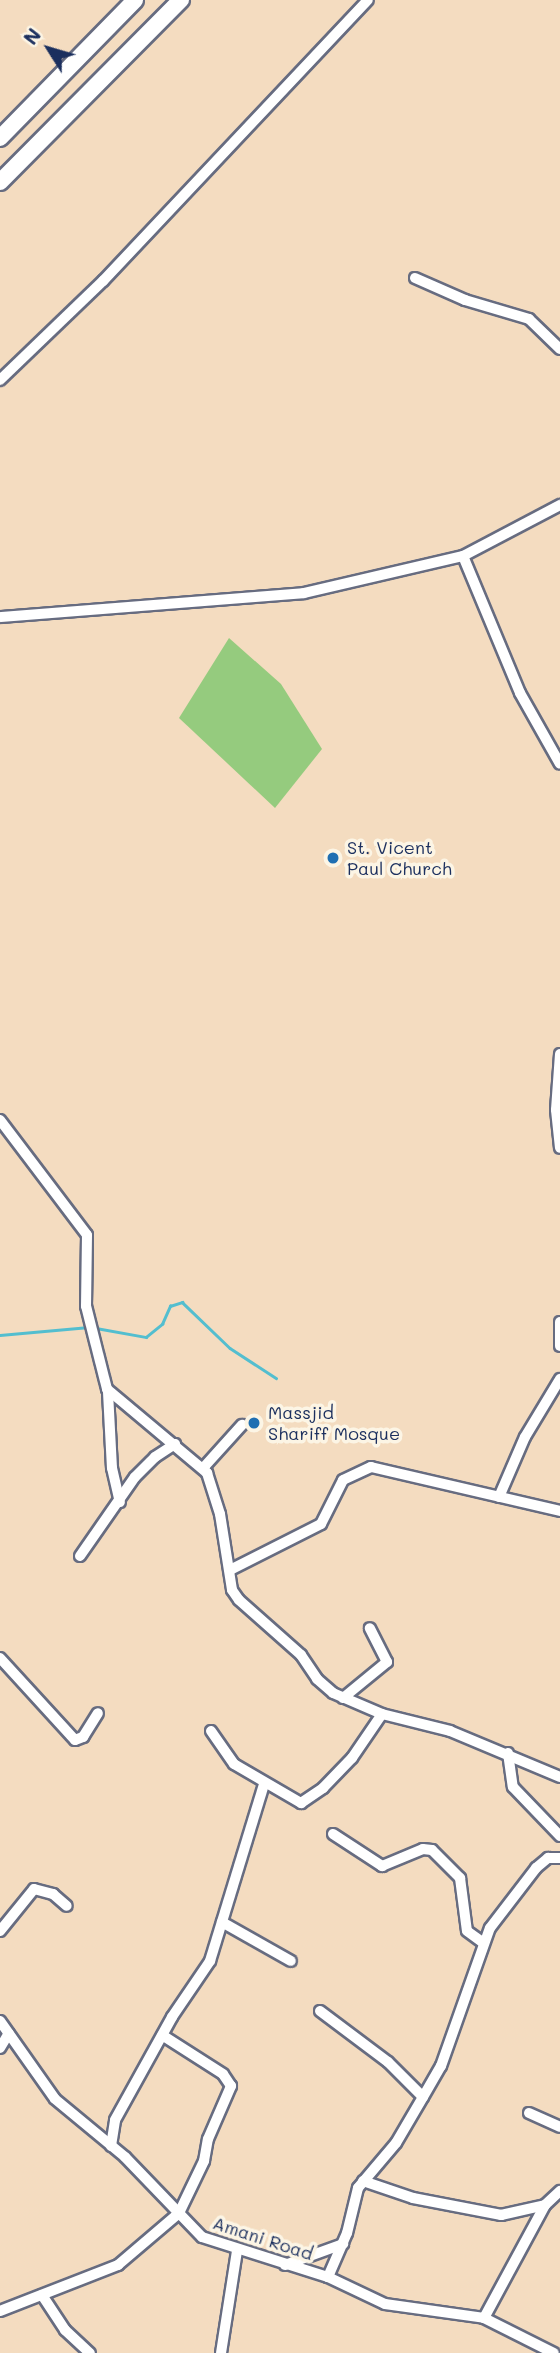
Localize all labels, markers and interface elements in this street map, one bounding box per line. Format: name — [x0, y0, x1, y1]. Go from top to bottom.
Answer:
north arrow — [14, 14, 84, 84]
text: N — [18, 23, 46, 49]
place label: St. Vicent Paul Church — [347, 837, 452, 880]
marker: St. Vicent Paul Church — [325, 850, 341, 866]
place label: Massjid Shariff Mosque — [268, 1402, 400, 1444]
marker: Massjid Shariff Mosque — [246, 1415, 262, 1431]
street label: Amani Road — [210, 2212, 316, 2264]

